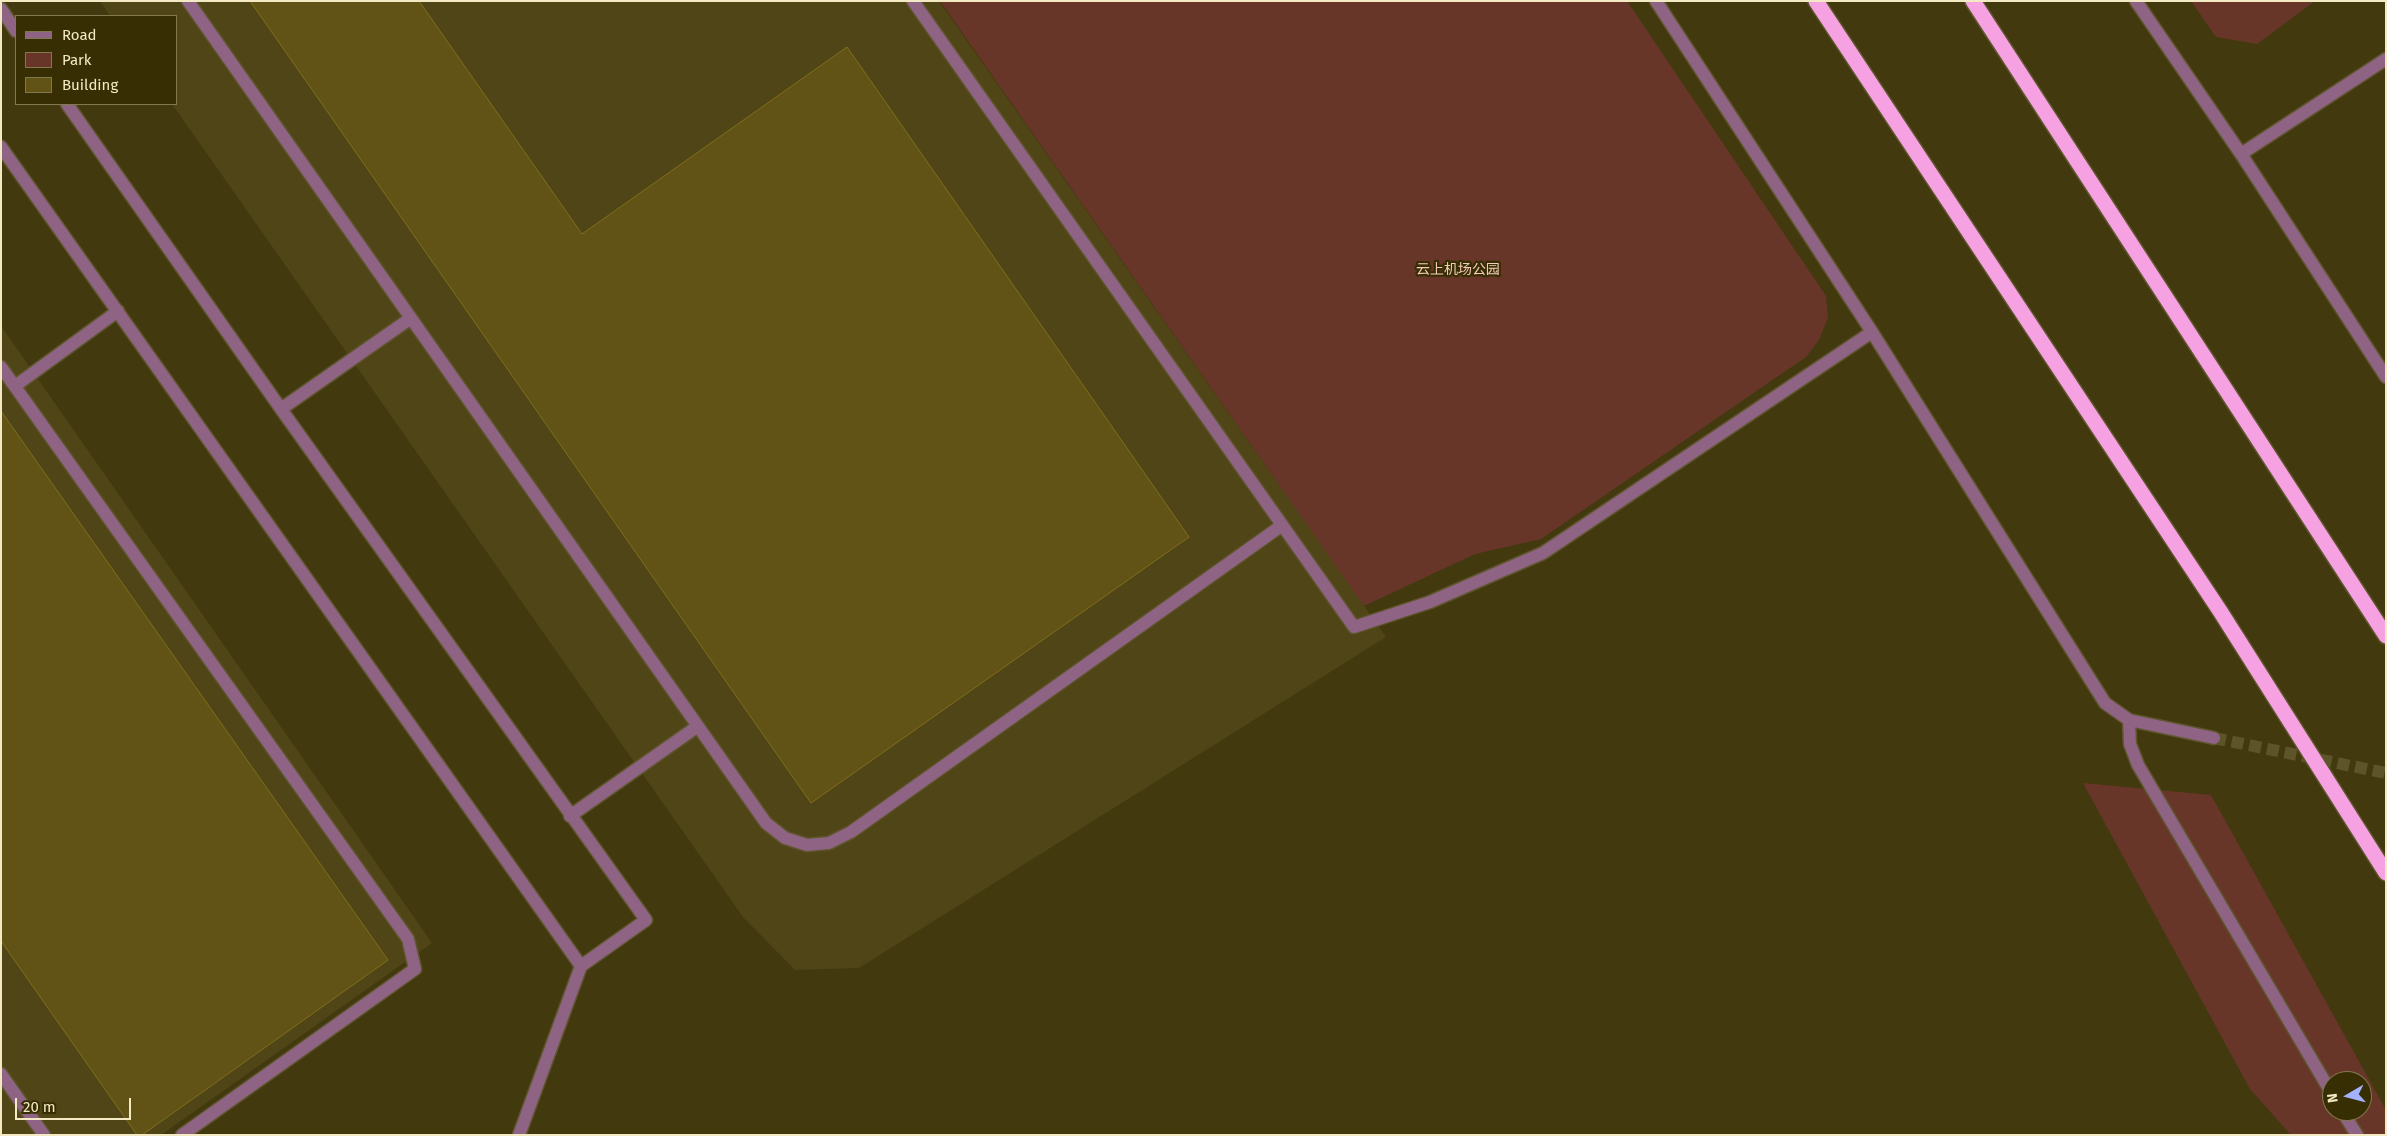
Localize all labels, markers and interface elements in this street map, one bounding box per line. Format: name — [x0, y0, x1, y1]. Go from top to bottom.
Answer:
legend — [15, 15, 178, 105]
text: Road — [62, 26, 97, 44]
text: Park — [62, 51, 92, 69]
text: Building — [62, 76, 118, 94]
park label: 云上机场公园 — [1416, 262, 1500, 278]
north arrow — [2322, 1071, 2372, 1121]
scale bar — [18, 1088, 134, 1120]
text: N — [2324, 1092, 2342, 1104]
text: 20 m — [23, 1098, 56, 1116]

